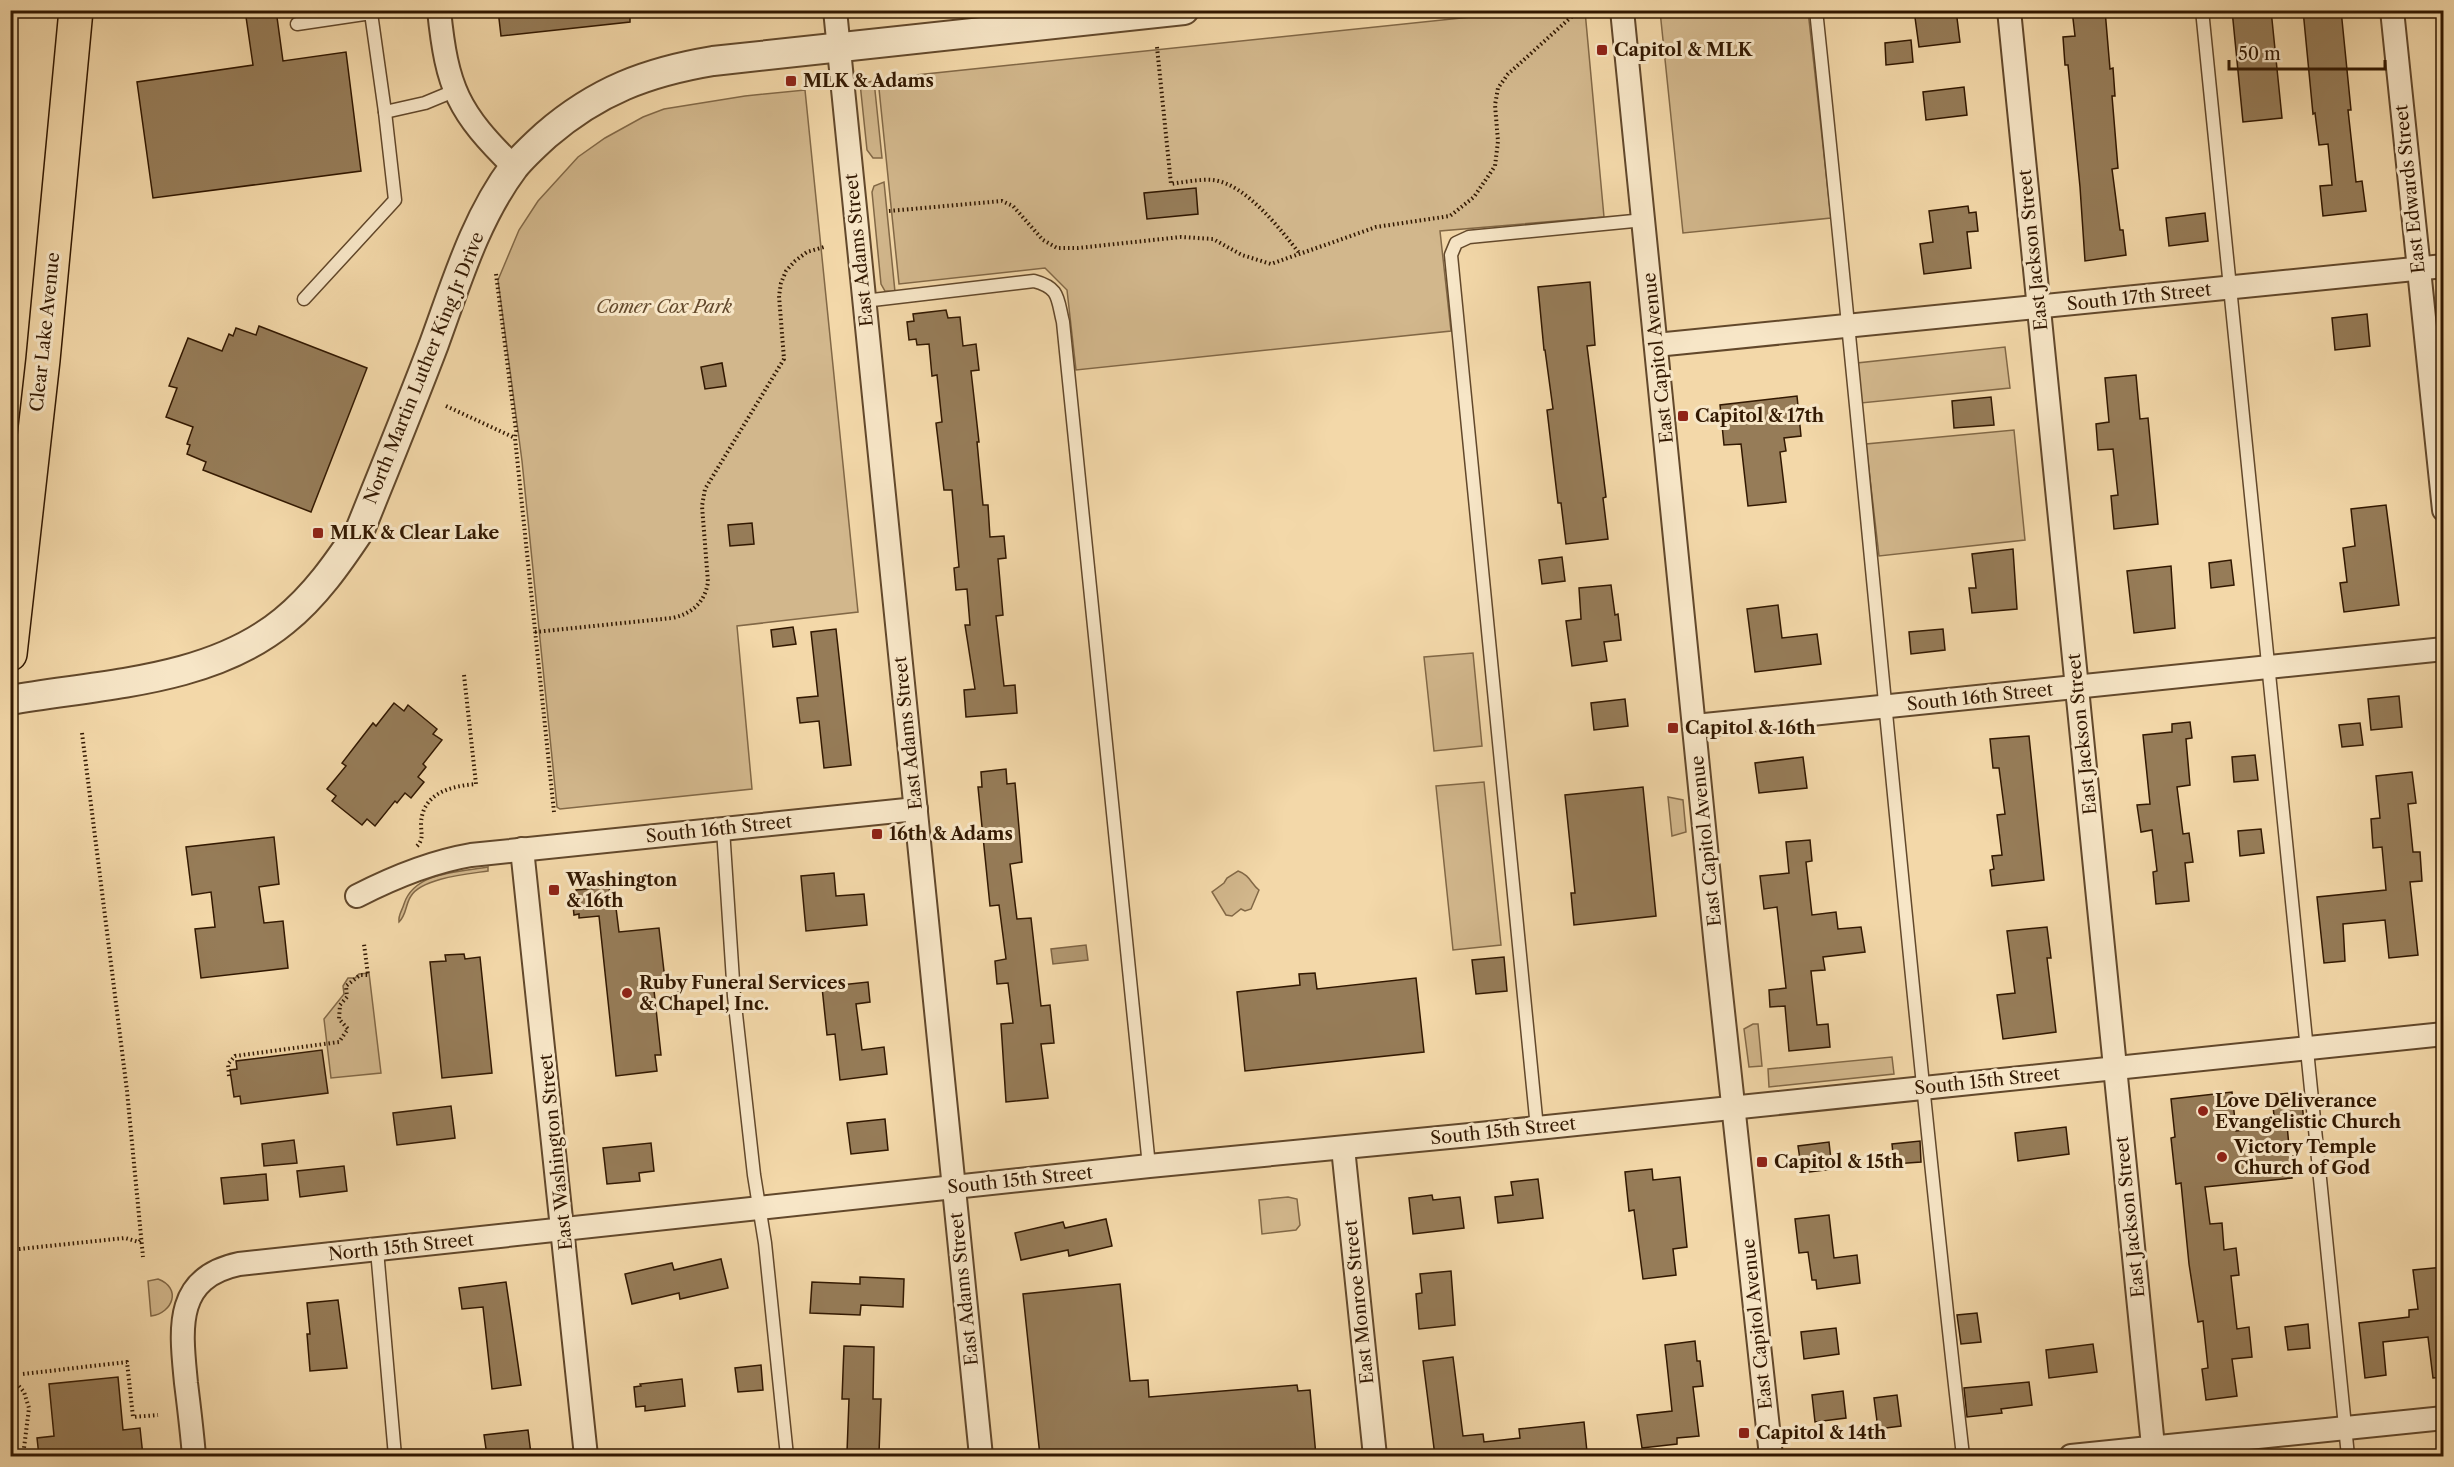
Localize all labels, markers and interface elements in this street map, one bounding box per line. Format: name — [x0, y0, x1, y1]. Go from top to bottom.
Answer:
scale bar — [2229, 33, 2385, 71]
place label: Capitol & MLK — [1614, 39, 1753, 61]
marker: Capitol & MLK — [1595, 43, 1609, 57]
text: 50 m — [2238, 43, 2281, 65]
place label: MLK & Adams — [803, 70, 934, 92]
marker: MLK & Adams — [784, 74, 798, 88]
street label: East Edwards Street — [2390, 103, 2430, 275]
street label: East Jackson Street — [2014, 168, 2052, 332]
street label: East Adams Street — [840, 172, 878, 328]
street label: North Martin Luther King Jr Drive — [359, 229, 489, 507]
street label: Clear Lake Avenue — [26, 251, 64, 413]
street label: East Capitol Avenue — [1638, 272, 1678, 444]
street label: South 17th Street — [2066, 278, 2213, 316]
park label: Comer Cox Park — [596, 296, 733, 318]
place label: Capitol & 17th — [1695, 405, 1825, 427]
marker: Capitol & 17th — [1676, 409, 1690, 423]
place label: MLK & Clear Lake — [330, 522, 500, 544]
marker: MLK & Clear Lake — [311, 526, 325, 540]
street label: East Jackson Street — [2063, 652, 2101, 816]
street label: East Adams Street — [889, 655, 927, 811]
street label: South 16th Street — [1906, 678, 2055, 716]
place label: Capitol & 16th — [1685, 717, 1816, 739]
marker: Capitol & 16th — [1666, 721, 1680, 735]
street label: East Capitol Avenue — [1686, 755, 1726, 927]
street label: South 16th Street — [645, 810, 794, 848]
place label: 16th & Adams — [889, 823, 1013, 845]
marker: 16th & Adams — [870, 827, 884, 841]
place label: Washington & 16th — [565, 869, 678, 912]
marker: Washington & 16th — [547, 883, 561, 897]
place label: Ruby Funeral Services & Chapel, Inc. — [639, 972, 846, 1015]
marker: Ruby Funeral Services & Chapel, Inc. — [620, 986, 634, 1000]
street label: East Washington Street — [535, 1052, 577, 1251]
street label: South 15th Street — [1913, 1062, 2061, 1100]
place label: Love Deliverance Evangelistic Church — [2215, 1090, 2402, 1133]
marker: Love Deliverance Evangelistic Church — [2196, 1104, 2210, 1118]
street label: South 15th Street — [1429, 1112, 1577, 1150]
street label: East Jackson Street — [2111, 1135, 2149, 1299]
place label: Victory Temple Church of God — [2233, 1136, 2377, 1179]
marker: Victory Temple Church of God — [2215, 1150, 2229, 1164]
place label: Capitol & 15th — [1774, 1151, 1904, 1173]
marker: Capitol & 15th — [1755, 1155, 1769, 1169]
street label: South 15th Street — [946, 1161, 1094, 1199]
street label: East Adams Street — [945, 1211, 983, 1367]
street label: East Monroe Street — [1339, 1218, 1379, 1385]
street label: North 15th Street — [327, 1228, 475, 1266]
street label: East Capitol Avenue — [1737, 1238, 1777, 1410]
place label: Capitol & 14th — [1756, 1422, 1887, 1444]
marker: Capitol & 14th — [1737, 1426, 1751, 1440]

